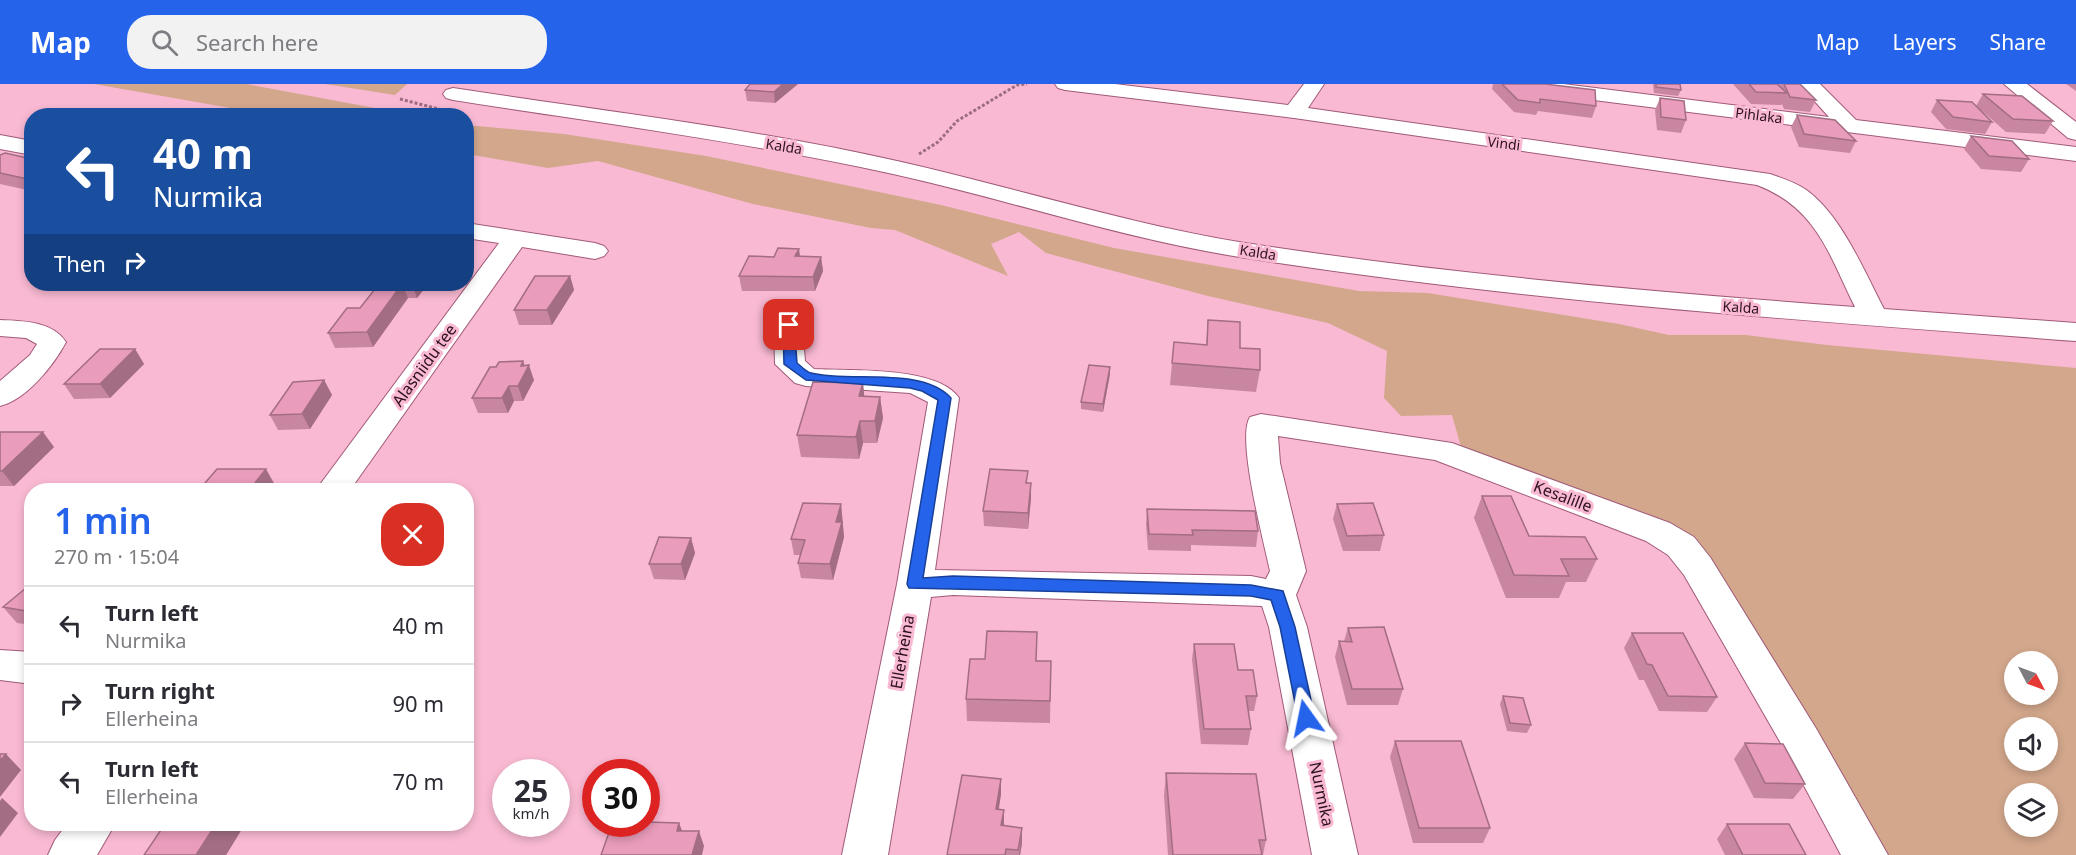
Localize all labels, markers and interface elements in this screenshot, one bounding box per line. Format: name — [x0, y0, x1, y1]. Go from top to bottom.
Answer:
search box — [127, 15, 547, 69]
text: Map — [30, 23, 91, 61]
icon: search — [148, 26, 181, 59]
text: Search here — [196, 27, 318, 57]
text: Map — [1816, 28, 1860, 56]
text: Layers — [1893, 28, 1957, 56]
text: Share — [1990, 28, 2046, 56]
street label: Pihlaka — [1734, 103, 1784, 127]
text: 40 m — [153, 124, 253, 181]
icon: left — [54, 132, 132, 210]
street label: Vindi — [1487, 132, 1521, 154]
street label: Kalda — [764, 134, 804, 158]
text: Nurmika — [153, 178, 263, 215]
street label: Kalda — [1238, 240, 1278, 264]
icon: right — [118, 246, 151, 279]
text: Then — [54, 248, 106, 278]
street label: Kalda — [1722, 296, 1760, 318]
pin — [763, 299, 814, 350]
icon: arrive — [772, 308, 805, 341]
street label: Alasniidu tee — [387, 319, 461, 411]
street label: Kesalille — [1531, 475, 1595, 517]
text: 1 min — [54, 496, 152, 545]
button: close — [381, 503, 444, 566]
text: 270 m · 15:04 — [54, 543, 179, 570]
text: Turn left — [105, 597, 199, 627]
icon: left — [54, 609, 87, 642]
text: 40 m — [393, 610, 444, 640]
street label: Ellerheina — [885, 613, 919, 691]
text: Nurmika — [105, 627, 187, 654]
north arrow — [2004, 651, 2058, 705]
map controls — [2004, 651, 2058, 837]
text: Turn right — [105, 675, 215, 705]
position arrow — [1274, 686, 1338, 750]
icon: right — [54, 687, 87, 720]
text: 90 m — [393, 688, 444, 718]
text: Ellerheina — [105, 705, 198, 732]
button: sound — [2004, 717, 2058, 771]
text: Turn left — [105, 753, 199, 783]
speed limit sign: 30 — [582, 759, 660, 837]
street label: Nurmika — [1304, 760, 1340, 828]
icon: left — [54, 765, 87, 798]
text: 70 m — [393, 766, 444, 796]
text: 25 — [514, 770, 548, 811]
text: Ellerheina — [105, 783, 198, 810]
button: layers — [2004, 783, 2058, 837]
text: km/h — [513, 803, 549, 823]

